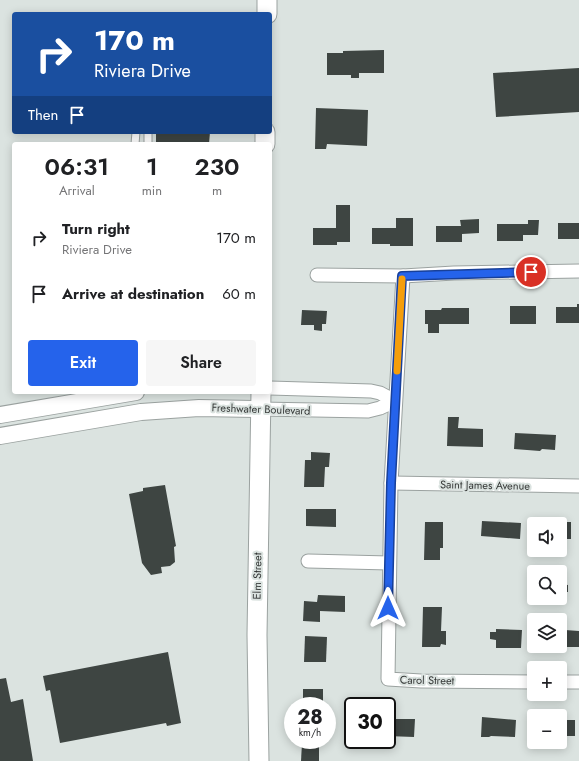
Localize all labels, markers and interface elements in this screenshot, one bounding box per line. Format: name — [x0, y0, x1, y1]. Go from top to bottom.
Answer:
text: 170 m — [94, 20, 175, 61]
icon: right — [28, 28, 80, 80]
text: Riviera Drive — [94, 58, 191, 84]
text: Then — [28, 104, 58, 126]
icon: arrive — [66, 104, 88, 126]
text: 06:31 — [45, 149, 109, 184]
text: 1 — [146, 149, 158, 184]
text: 230 — [195, 149, 239, 184]
text: Arrival — [59, 181, 95, 200]
text: min — [142, 181, 162, 200]
text: m — [212, 181, 222, 200]
text: Turn right — [62, 218, 130, 240]
icon: right — [28, 227, 50, 249]
text: 170 m — [216, 227, 256, 249]
text: Riviera Drive — [62, 240, 132, 259]
pin — [514, 255, 548, 289]
icon: arrive — [520, 261, 542, 283]
icon: arrive — [28, 283, 50, 305]
text: Arrive at destination — [62, 283, 204, 305]
text: 60 m — [222, 283, 256, 305]
button: Exit — [28, 340, 138, 386]
button: Share — [146, 340, 256, 386]
street label: Freshwater Boulevard — [211, 399, 311, 419]
street label: Saint James Avenue — [440, 476, 530, 494]
map controls — [527, 517, 567, 749]
button: sound — [527, 517, 567, 557]
street label: Elm Street — [249, 552, 265, 599]
button: search — [527, 565, 567, 605]
position arrow — [367, 587, 409, 629]
button: layers — [527, 613, 567, 653]
button: + — [527, 661, 567, 701]
street label: Carol Street — [400, 672, 455, 688]
speed limit sign: 30 — [344, 697, 396, 749]
text: 28 — [297, 703, 323, 732]
button: − — [527, 709, 567, 749]
text: km/h — [299, 725, 321, 740]

